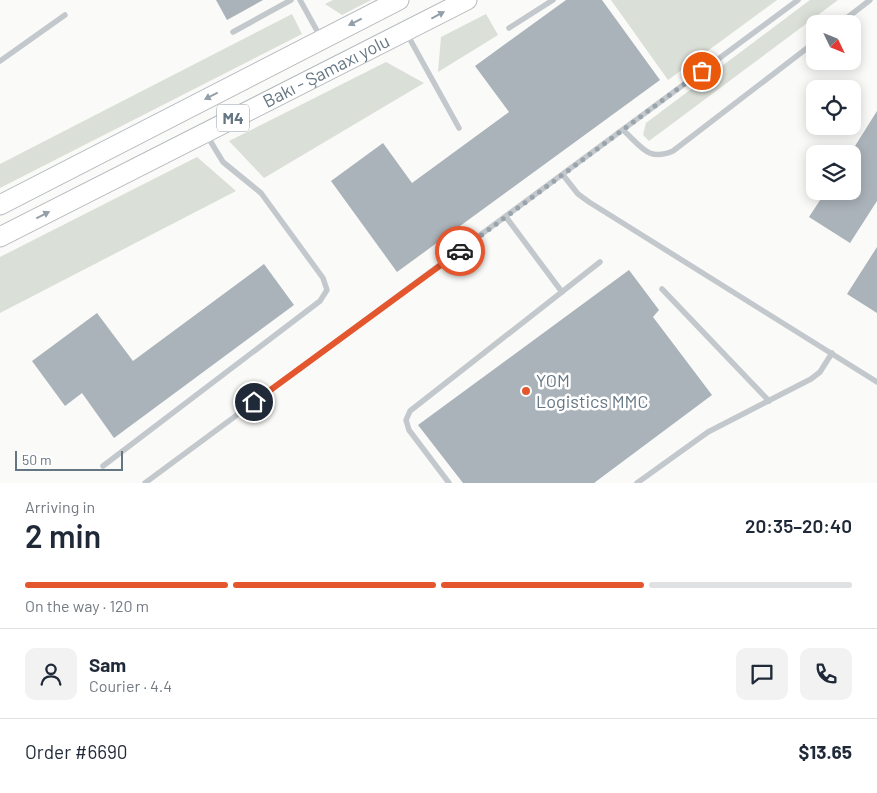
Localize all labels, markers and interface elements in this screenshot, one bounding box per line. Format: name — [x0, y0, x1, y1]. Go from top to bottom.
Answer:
one-way arrow — [431, 11, 445, 19]
north arrow — [806, 15, 861, 70]
map controls — [806, 15, 861, 200]
one-way arrow — [348, 18, 363, 26]
street label: Bakı - Şamaxı yolu — [259, 29, 393, 112]
pin — [681, 50, 723, 92]
icon: bag — [688, 57, 716, 85]
button: locate — [806, 80, 861, 135]
one-way arrow — [204, 92, 218, 100]
road number: M4 — [217, 105, 249, 132]
button: layers — [806, 145, 861, 200]
one-way arrow — [36, 211, 51, 219]
courier — [435, 226, 485, 276]
icon: car — [446, 237, 474, 265]
place label: YOM Logistics MMC — [536, 369, 648, 412]
pin — [233, 381, 275, 423]
marker: YOM Logistics MMC — [520, 385, 532, 397]
icon: home — [240, 388, 268, 416]
scale bar — [15, 448, 122, 471]
text: 50 m — [22, 451, 51, 468]
text: Arriving in — [25, 497, 95, 516]
text: 20:35–20:40 — [745, 514, 852, 537]
text: 2 min — [25, 516, 101, 554]
text: On the way · 120 m — [25, 596, 149, 615]
button: person — [25, 648, 77, 700]
button: chat — [736, 648, 788, 700]
button: phone — [800, 648, 852, 700]
text: Sam — [89, 653, 126, 676]
text: Courier · 4.4 — [89, 676, 172, 695]
text: Order #6690 — [25, 740, 128, 763]
text: $13.65 — [799, 740, 852, 763]

